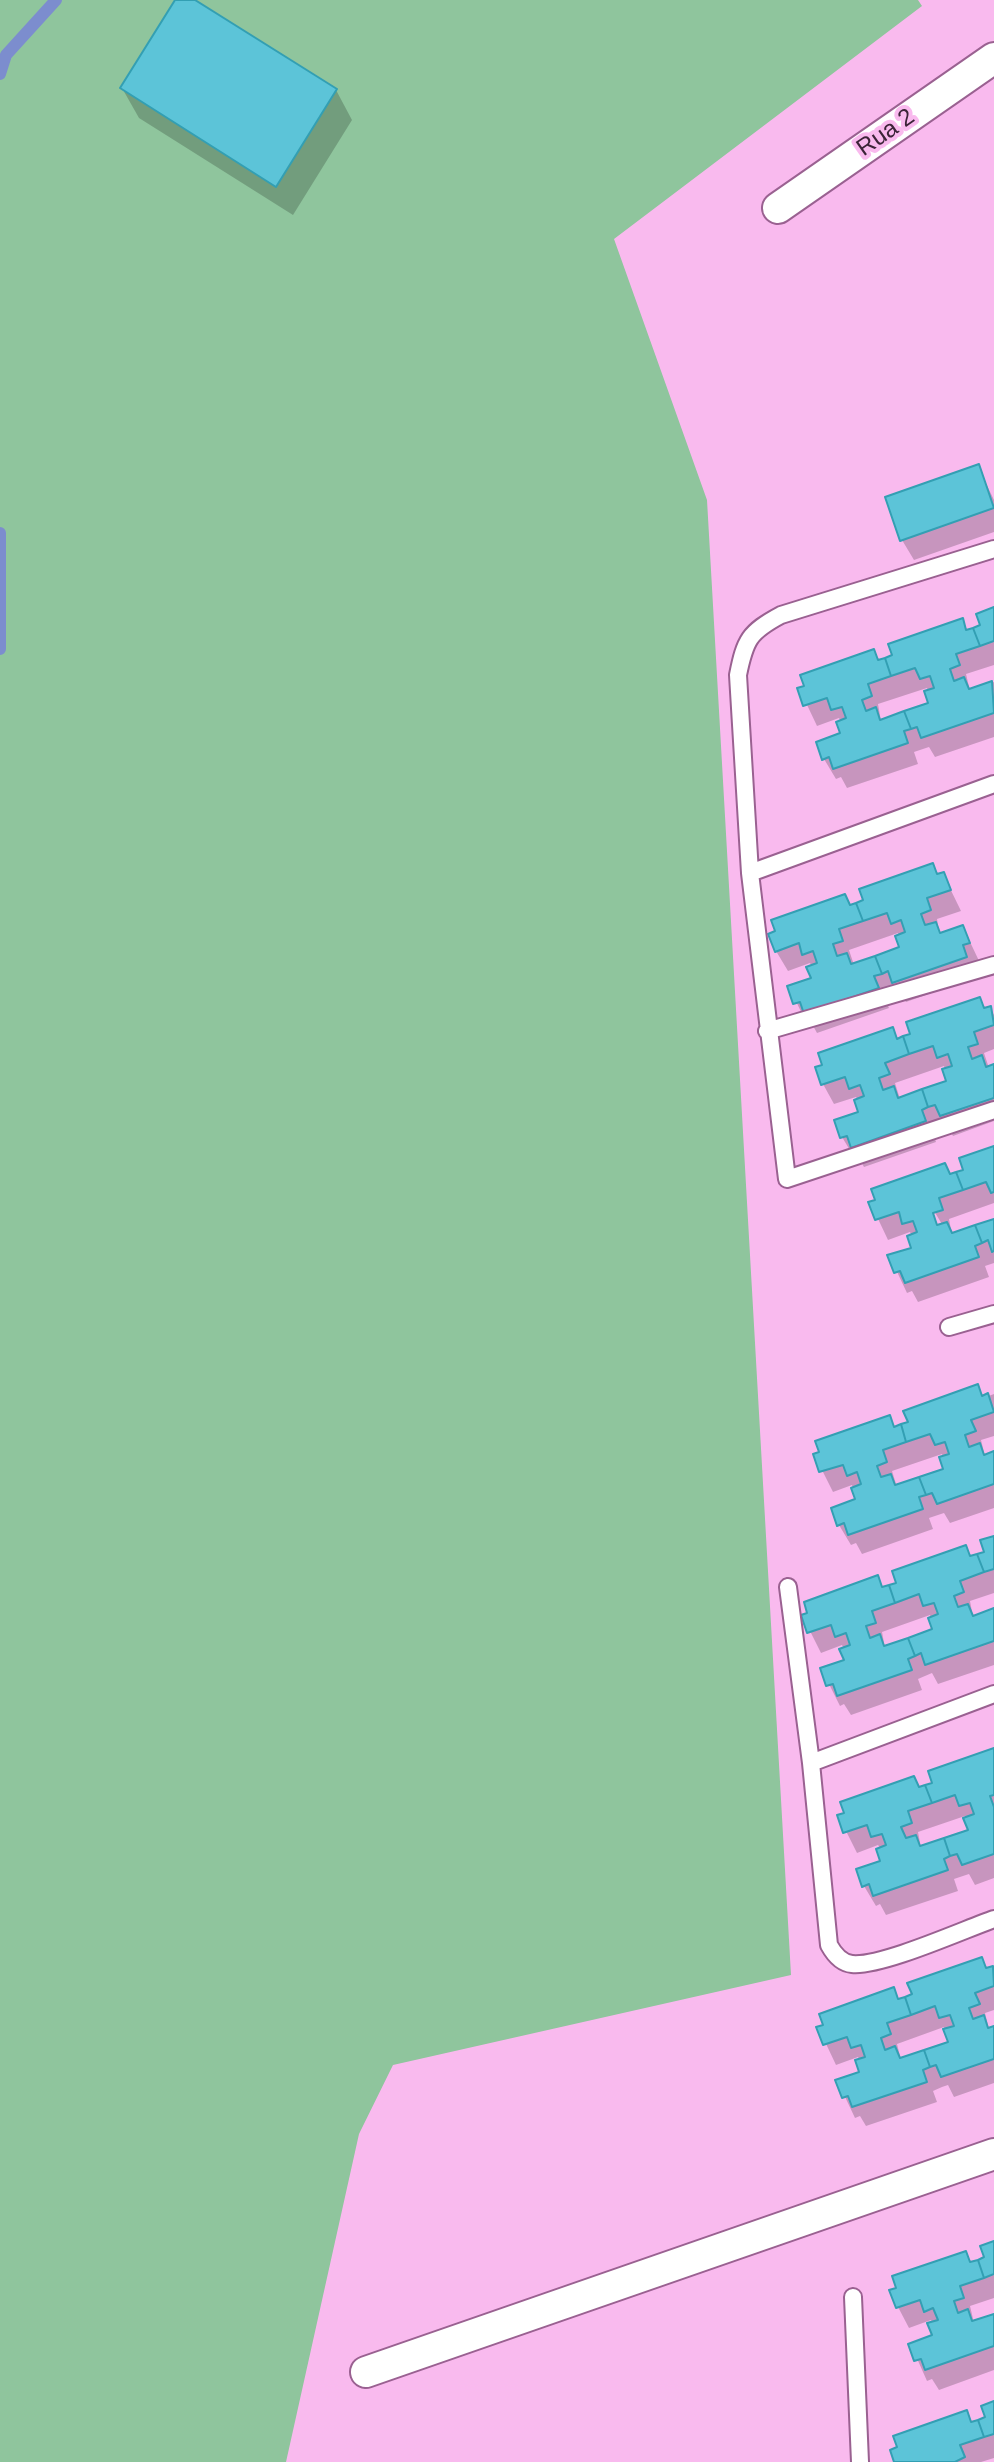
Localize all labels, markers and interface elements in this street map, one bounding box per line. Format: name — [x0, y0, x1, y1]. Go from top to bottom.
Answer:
street label: Rua 2 — [852, 103, 920, 163]

